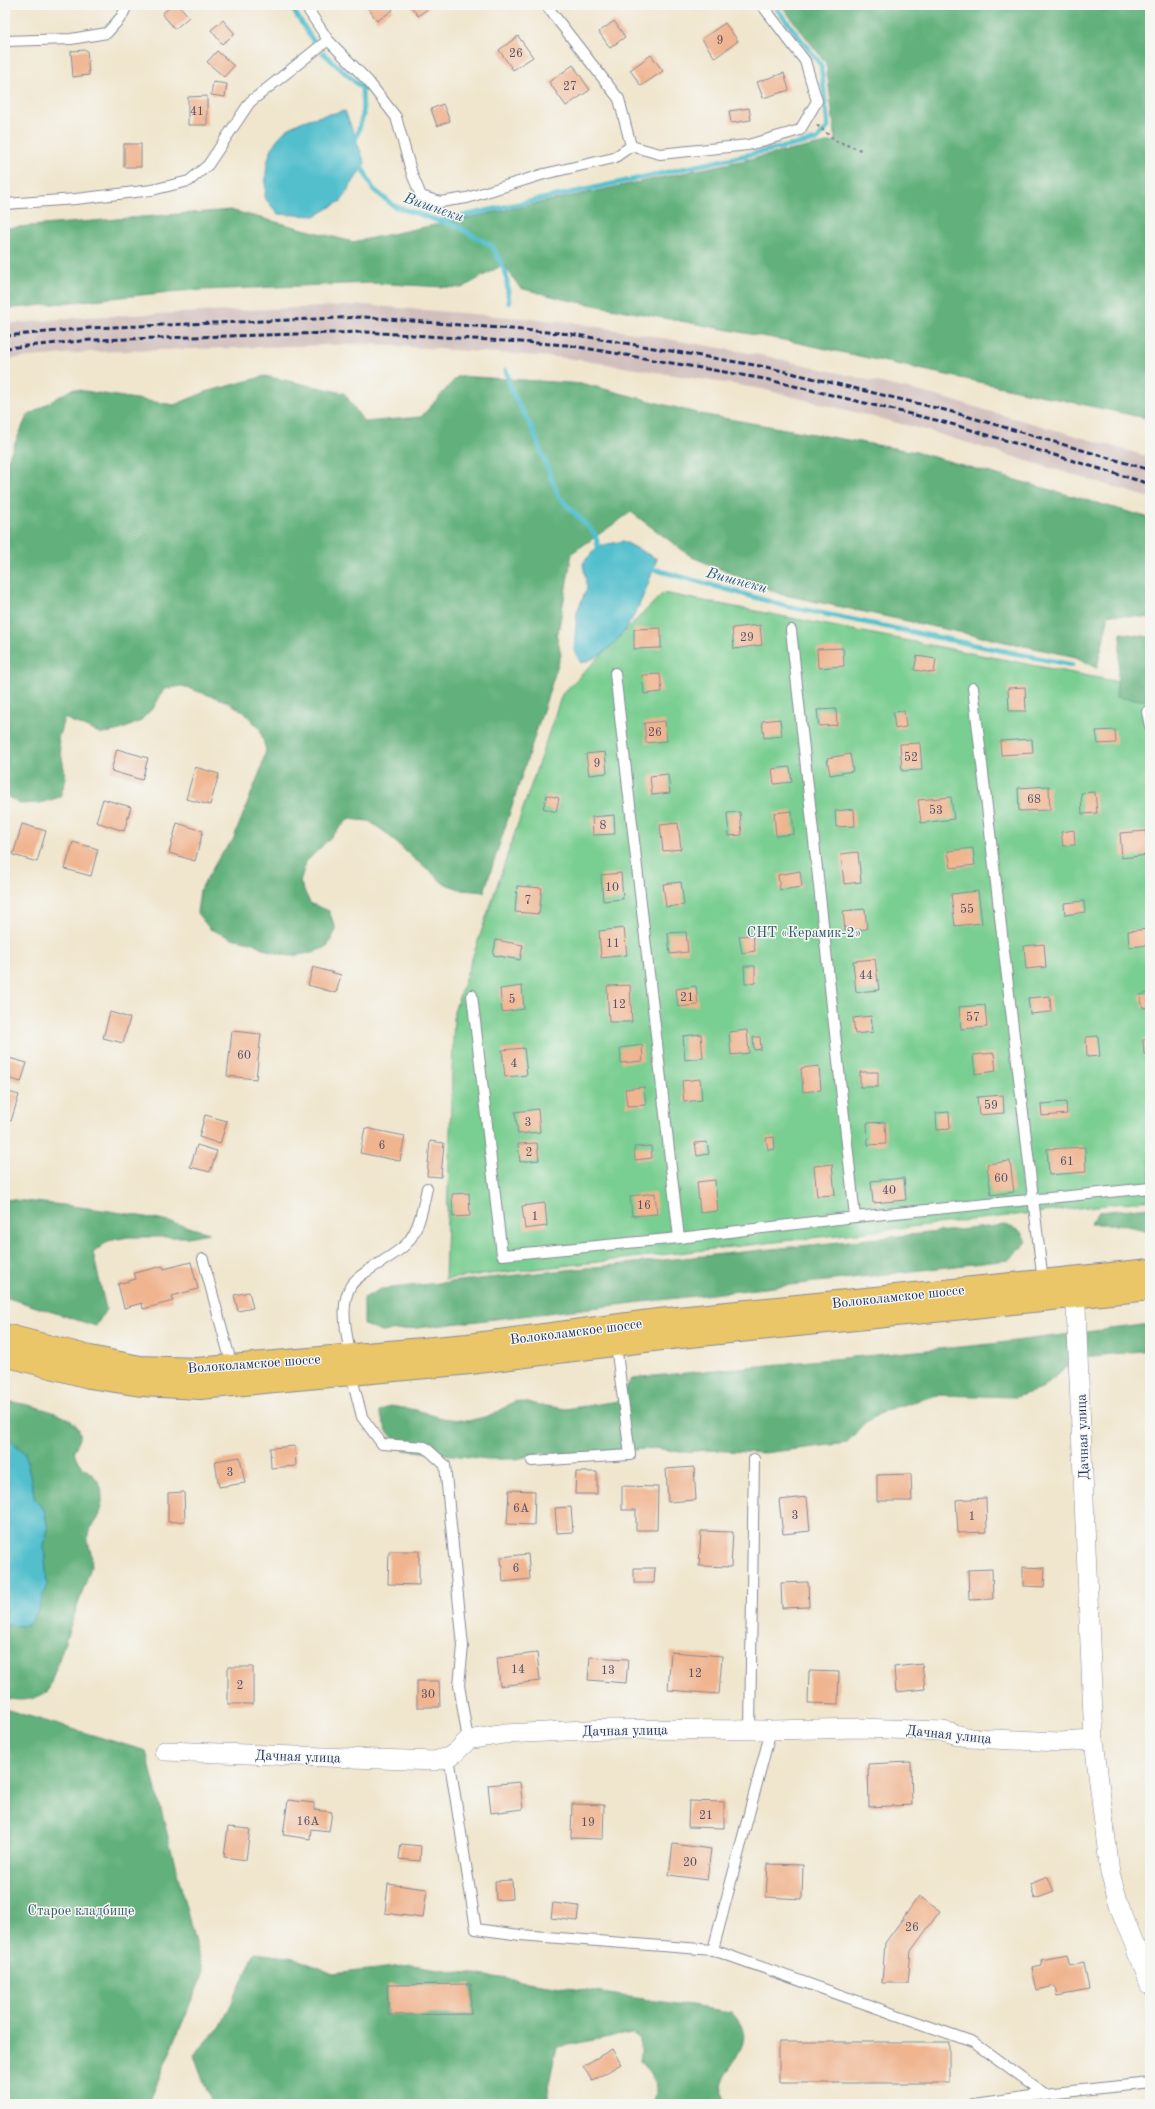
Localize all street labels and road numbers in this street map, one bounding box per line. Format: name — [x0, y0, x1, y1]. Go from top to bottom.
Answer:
street label: Волоколамское шоссе — [831, 1283, 965, 1311]
street label: Волоколамское шоссе — [509, 1317, 643, 1347]
street label: Волоколамское шоссе — [187, 1352, 321, 1376]
street label: Дачная улица — [1075, 1394, 1091, 1480]
street label: Дачная улица — [582, 1723, 668, 1739]
street label: Дачная улица — [905, 1724, 992, 1746]
street label: Дачная улица — [255, 1749, 341, 1765]

